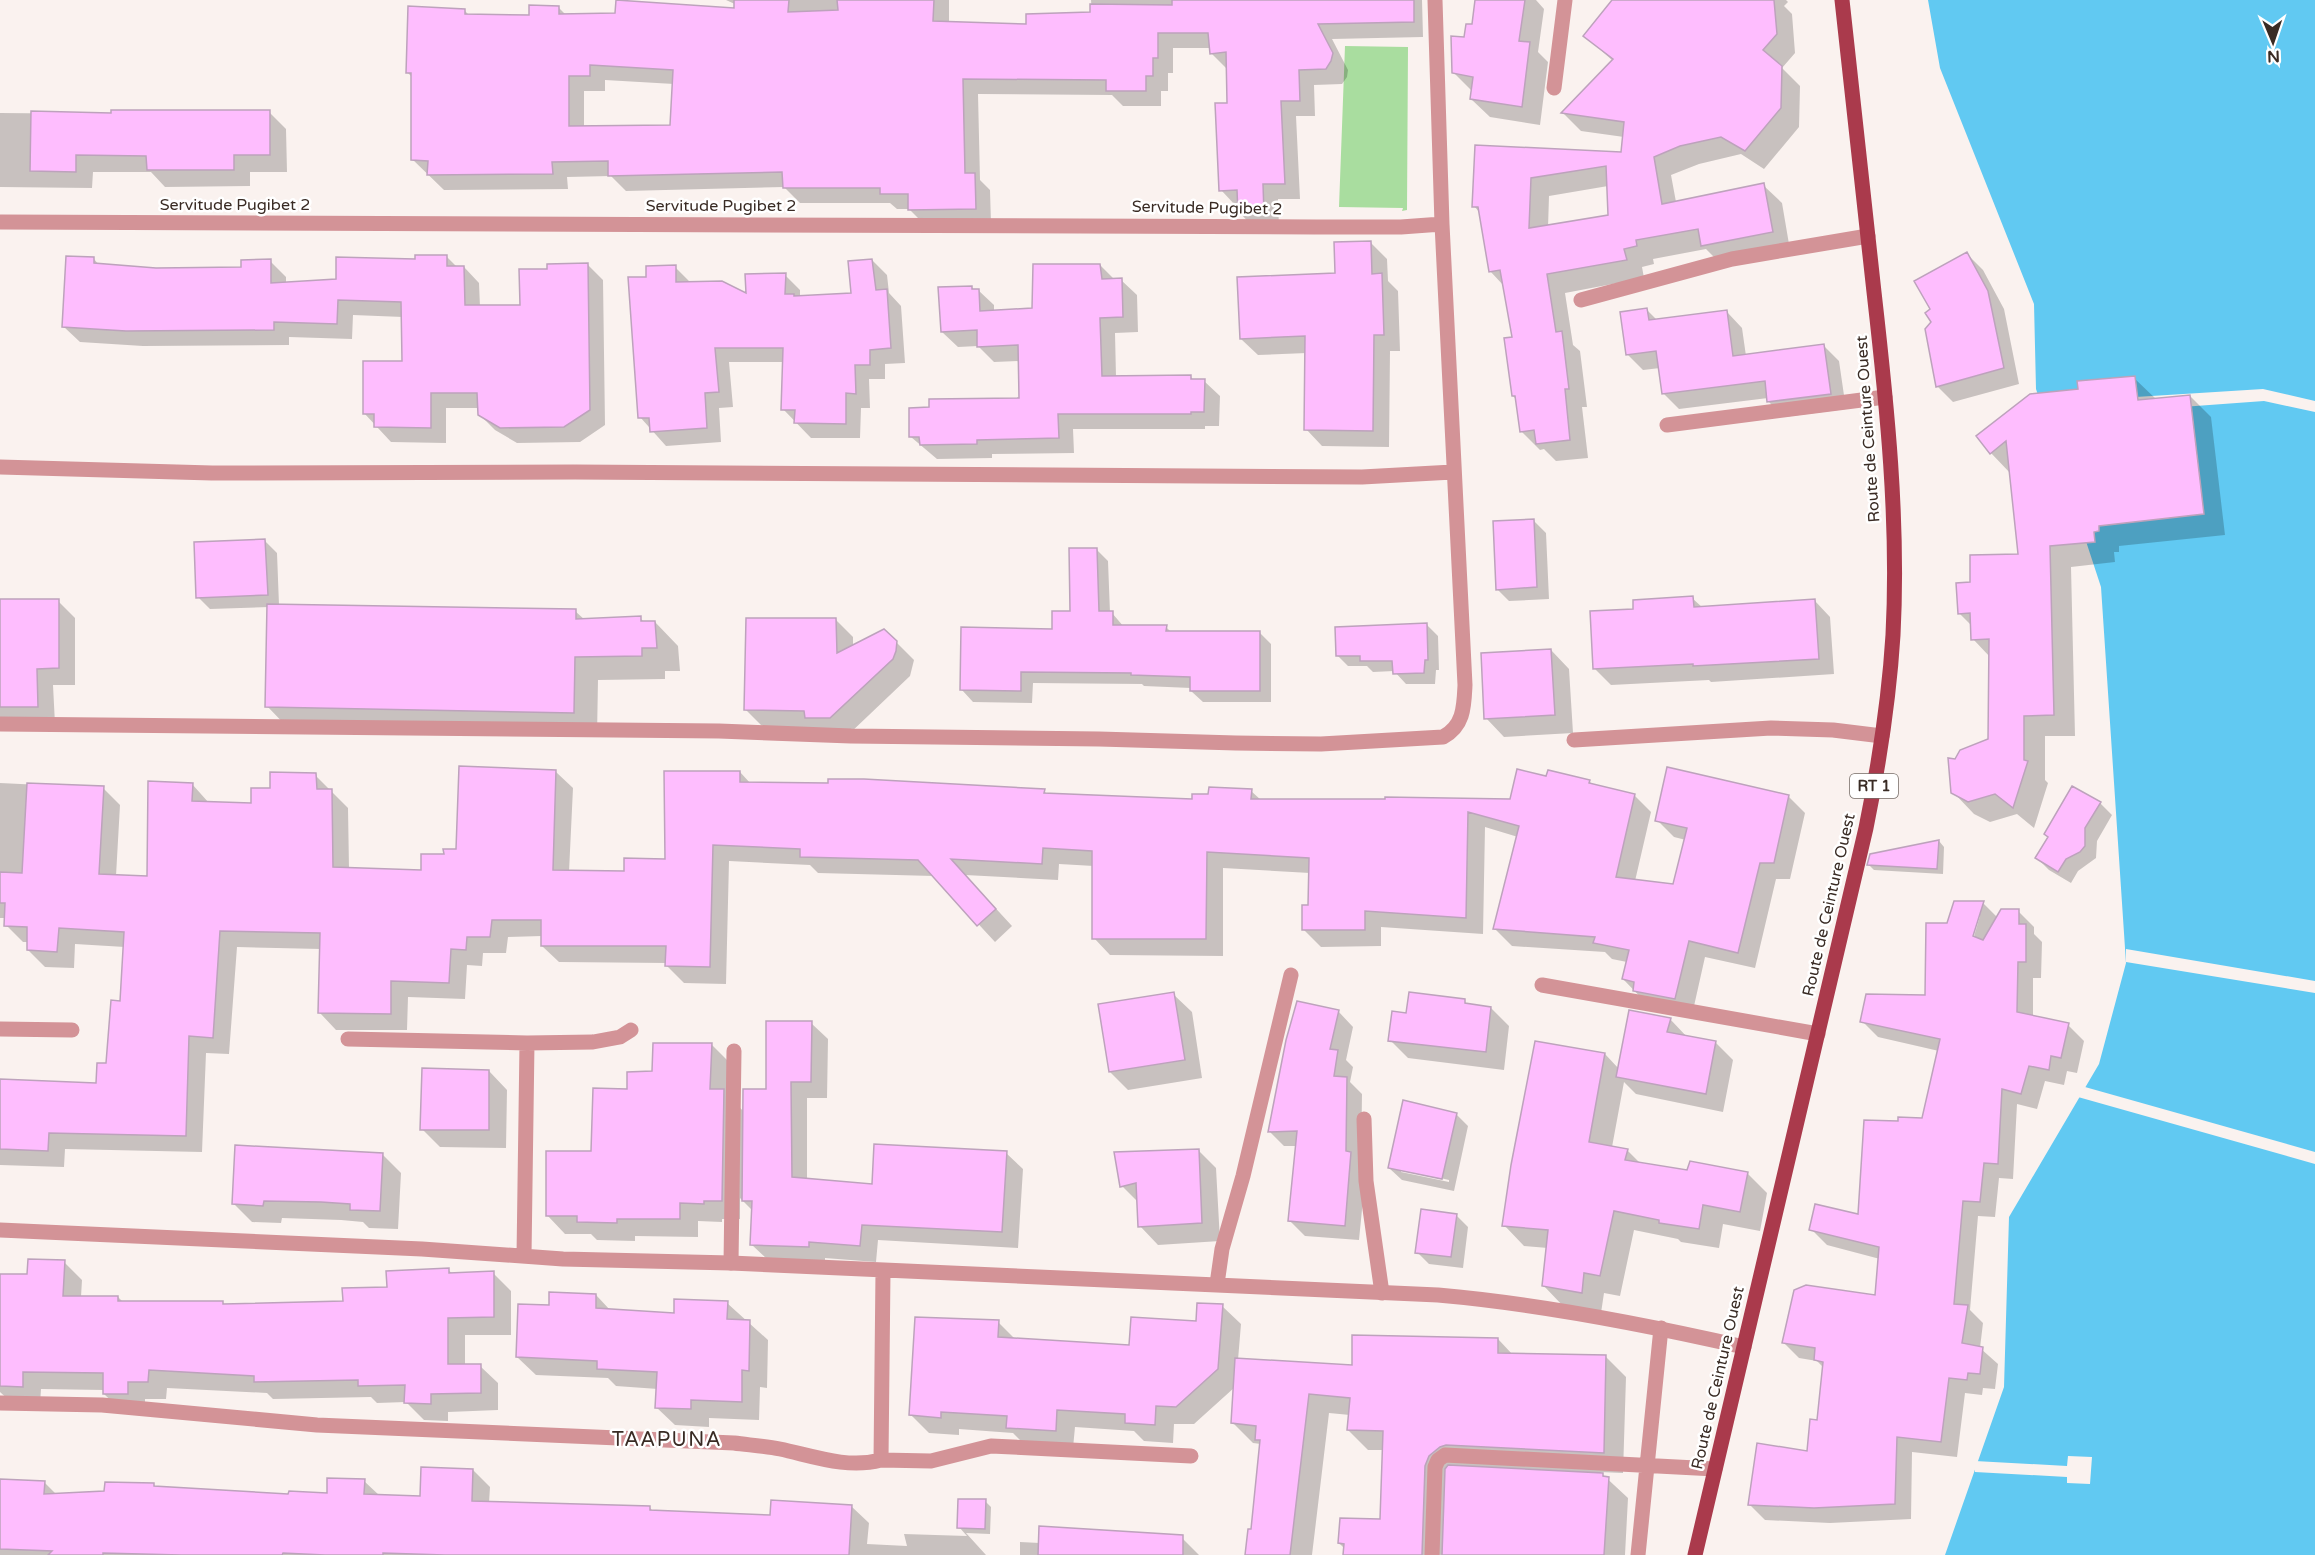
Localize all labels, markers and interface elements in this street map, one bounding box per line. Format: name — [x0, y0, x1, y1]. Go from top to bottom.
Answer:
north arrow — [2243, 12, 2303, 72]
text: N — [2267, 46, 2280, 66]
street label: Servitude Pugibet 2 — [160, 195, 310, 215]
street label: Servitude Pugibet 2 — [646, 196, 796, 216]
street label: Servitude Pugibet 2 — [1132, 197, 1282, 219]
street label: Route de Ceinture Ouest — [1851, 335, 1885, 523]
road number: RT 1 — [1850, 774, 1898, 798]
street label: Route de Ceinture Ouest — [1798, 812, 1860, 998]
street label: Route de Ceinture Ouest — [1687, 1285, 1749, 1471]
district label: TAAPUNA — [612, 1428, 722, 1452]

